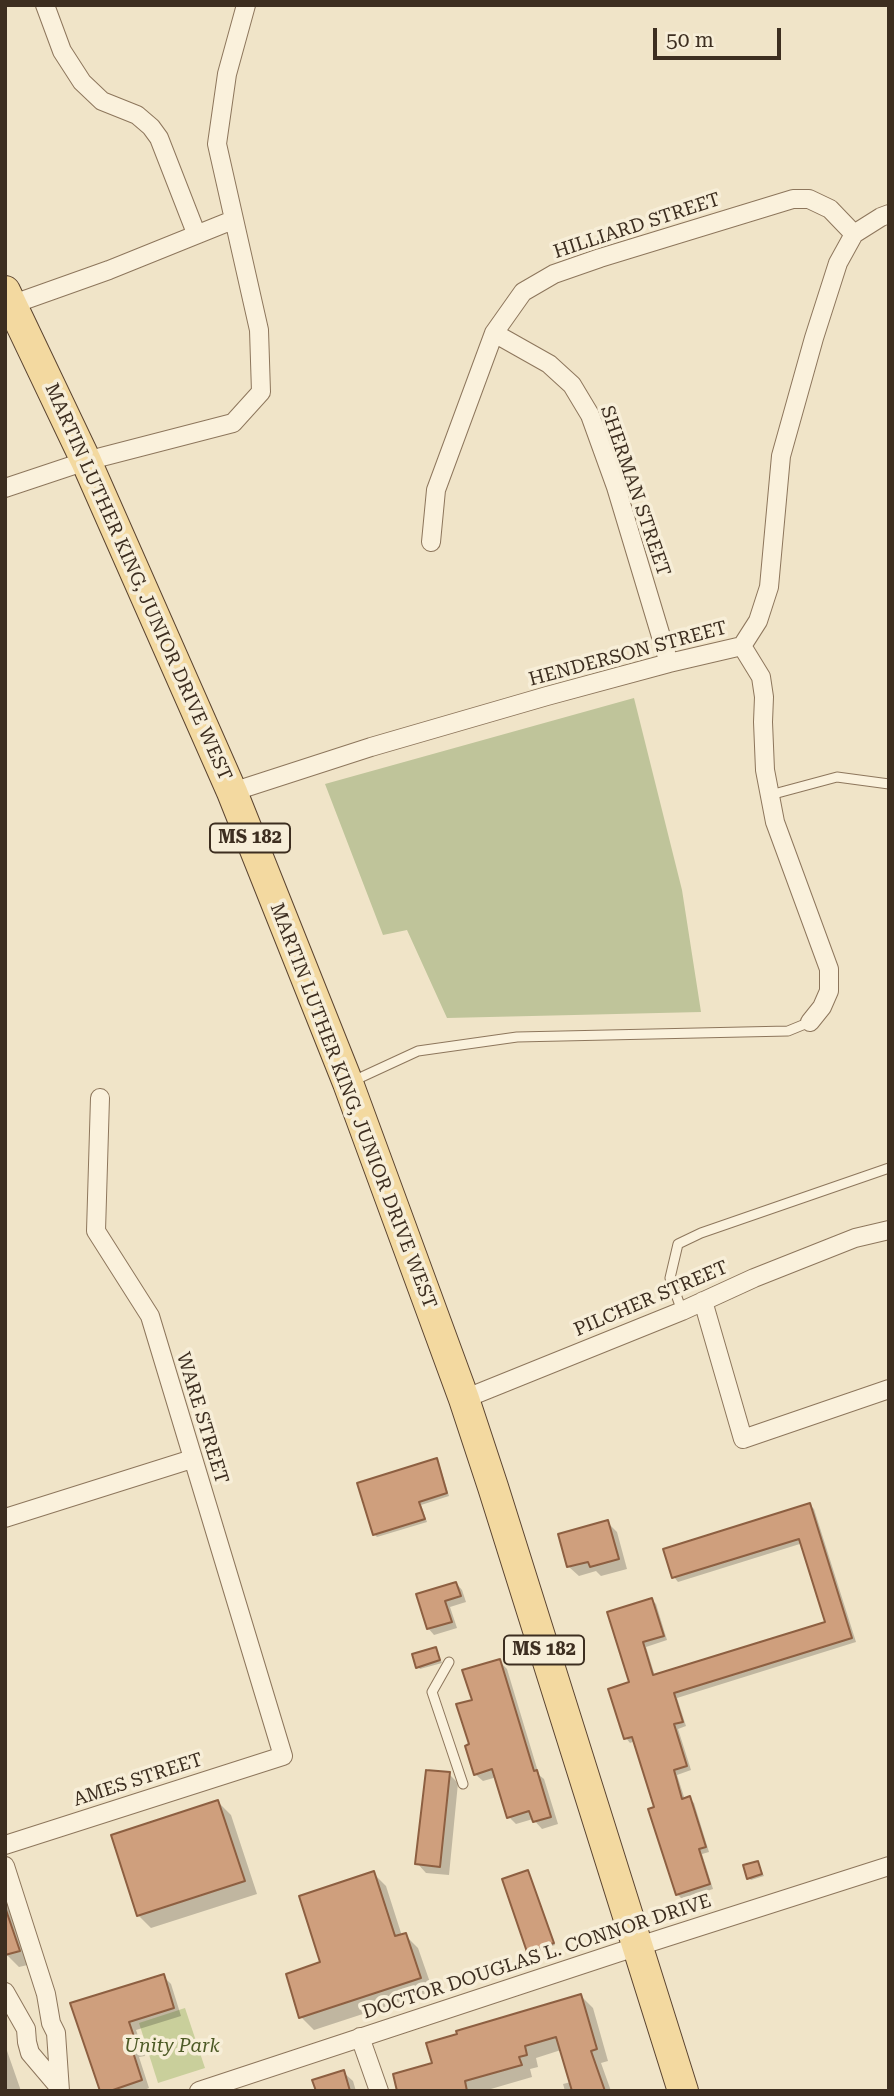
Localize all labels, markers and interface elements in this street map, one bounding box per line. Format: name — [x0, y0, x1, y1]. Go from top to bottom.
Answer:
scale bar — [656, 14, 784, 58]
text: 50 m — [666, 28, 714, 52]
street label: HILLIARD STREET — [551, 188, 723, 264]
street label: MARTIN LUTHER KING, JUNIOR DRIVE WEST — [40, 380, 236, 784]
street label: SHERMAN STREET — [595, 403, 675, 579]
street label: HENDERSON STREET — [526, 617, 730, 691]
road number: MS 182 — [210, 824, 290, 852]
street label: MARTIN LUTHER KING, JUNIOR DRIVE WEST — [265, 900, 441, 1312]
street label: PILCHER STREET — [571, 1256, 731, 1342]
street label: WARE STREET — [171, 1349, 233, 1487]
road number: MS 182 — [504, 1636, 584, 1665]
street label: AMES STREET — [70, 1748, 206, 1812]
street label: DOCTOR DOUGLAS L. CONNOR DRIVE — [360, 1890, 714, 2024]
park label: Unity Park — [124, 2035, 220, 2057]

